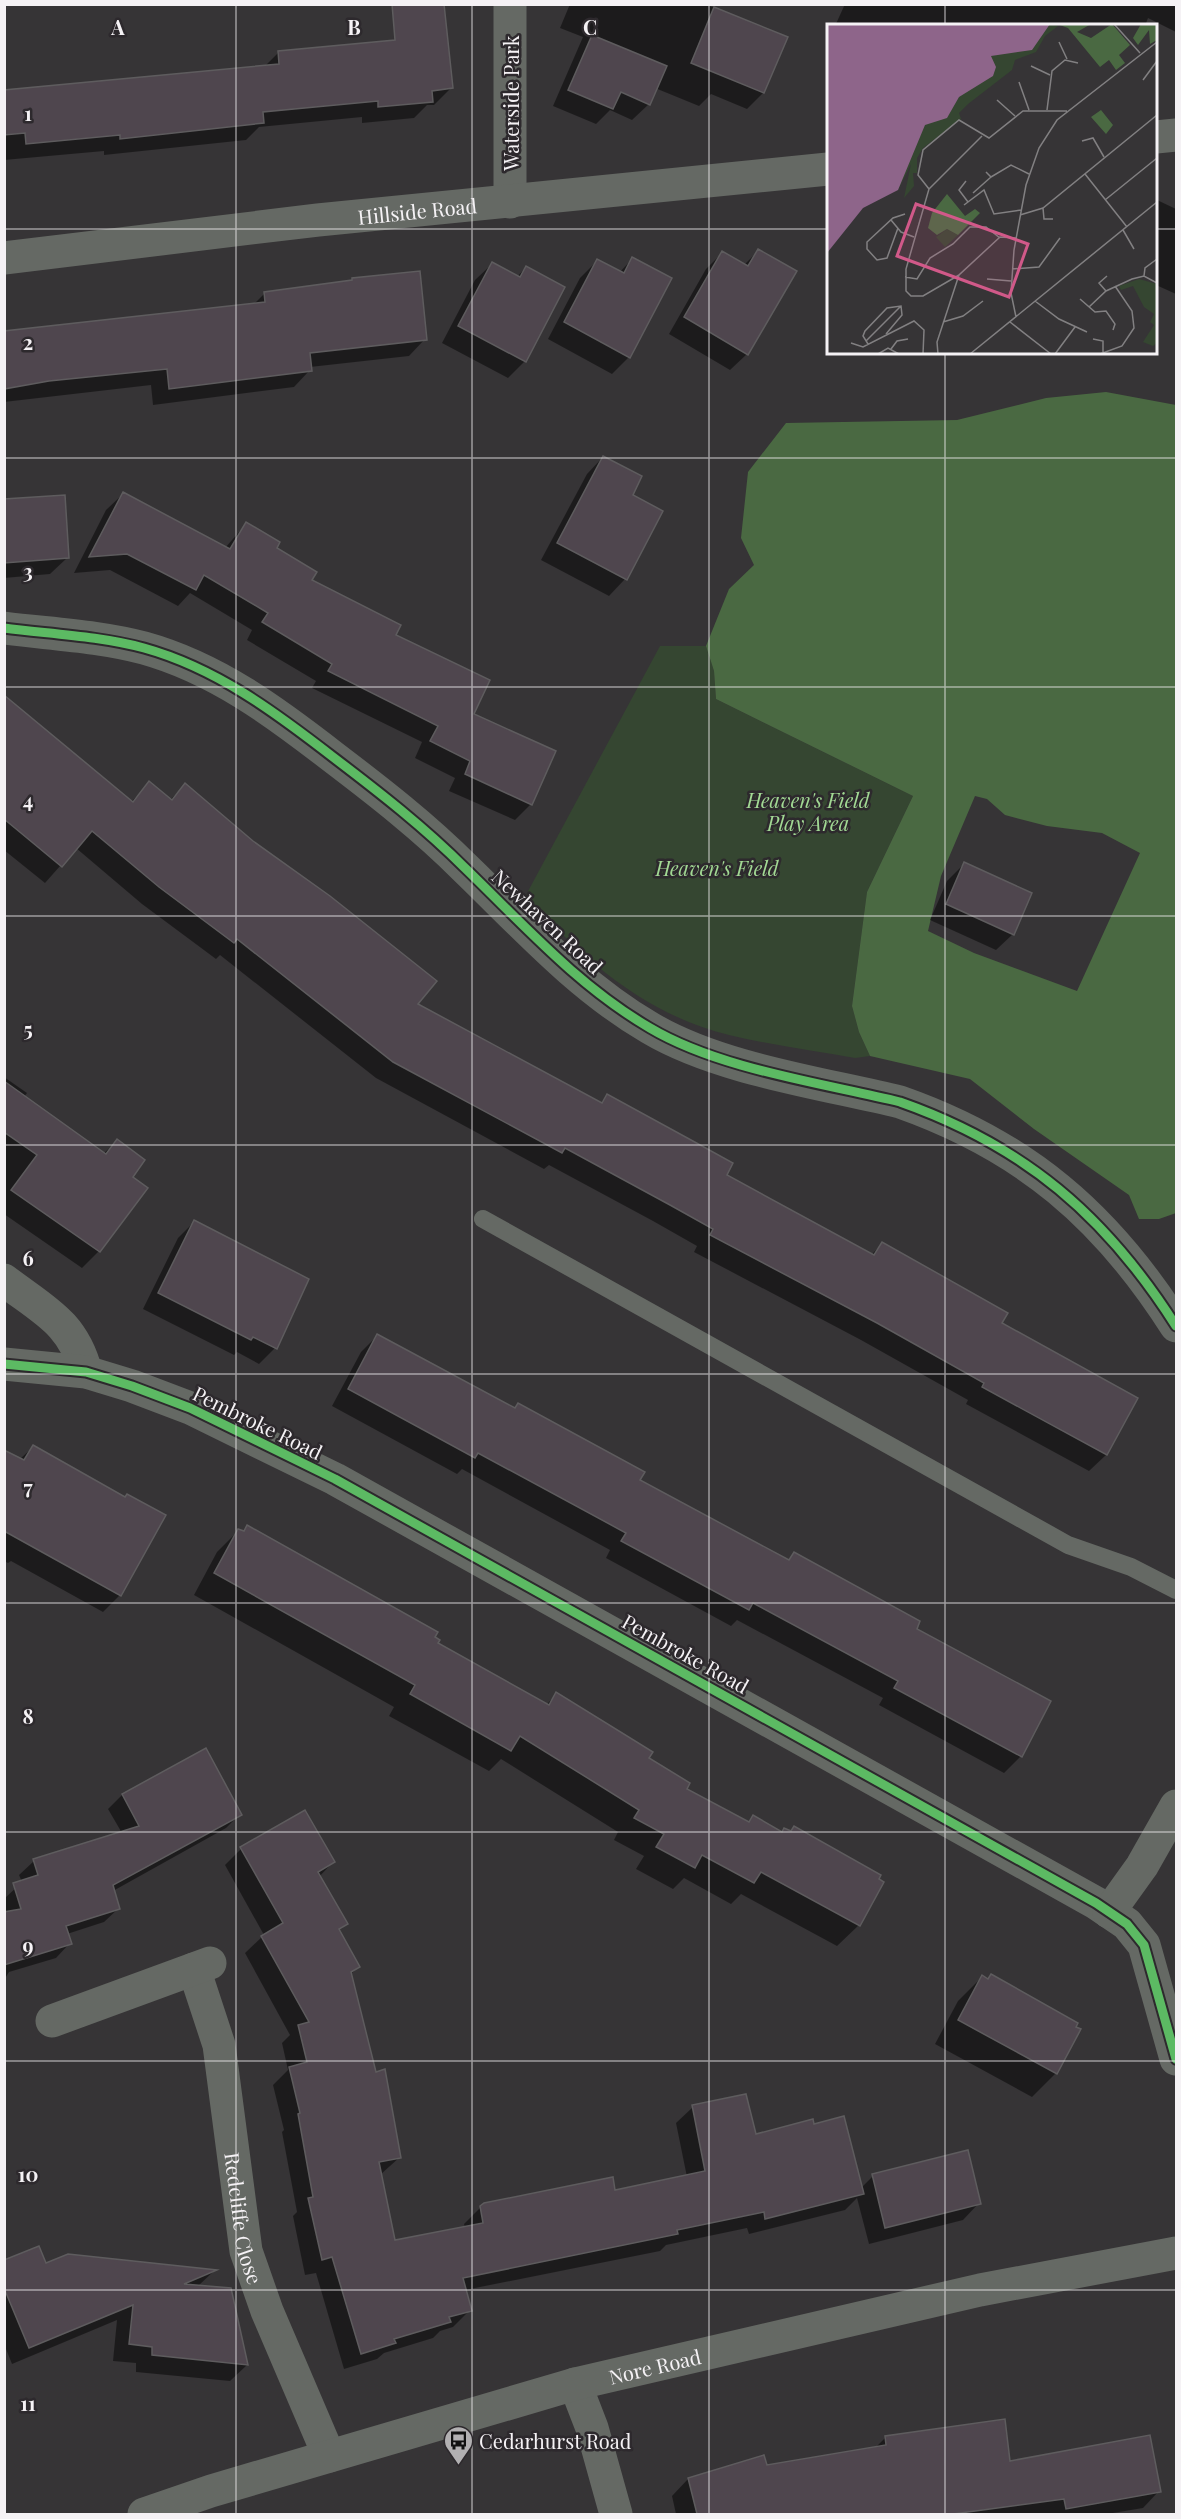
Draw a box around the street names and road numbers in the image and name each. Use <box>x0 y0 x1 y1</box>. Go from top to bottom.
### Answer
street label: Waterside Park <box>497 35 524 172</box>
street label: Hillside Road <box>356 191 478 229</box>
street label: Newhaven Road <box>487 863 610 980</box>
street label: Pembroke Road <box>189 1379 328 1465</box>
street label: Pembroke Road <box>618 1607 755 1699</box>
street label: Redcliffe Close <box>220 2151 270 2287</box>
street label: Nore Road <box>606 2342 704 2389</box>

